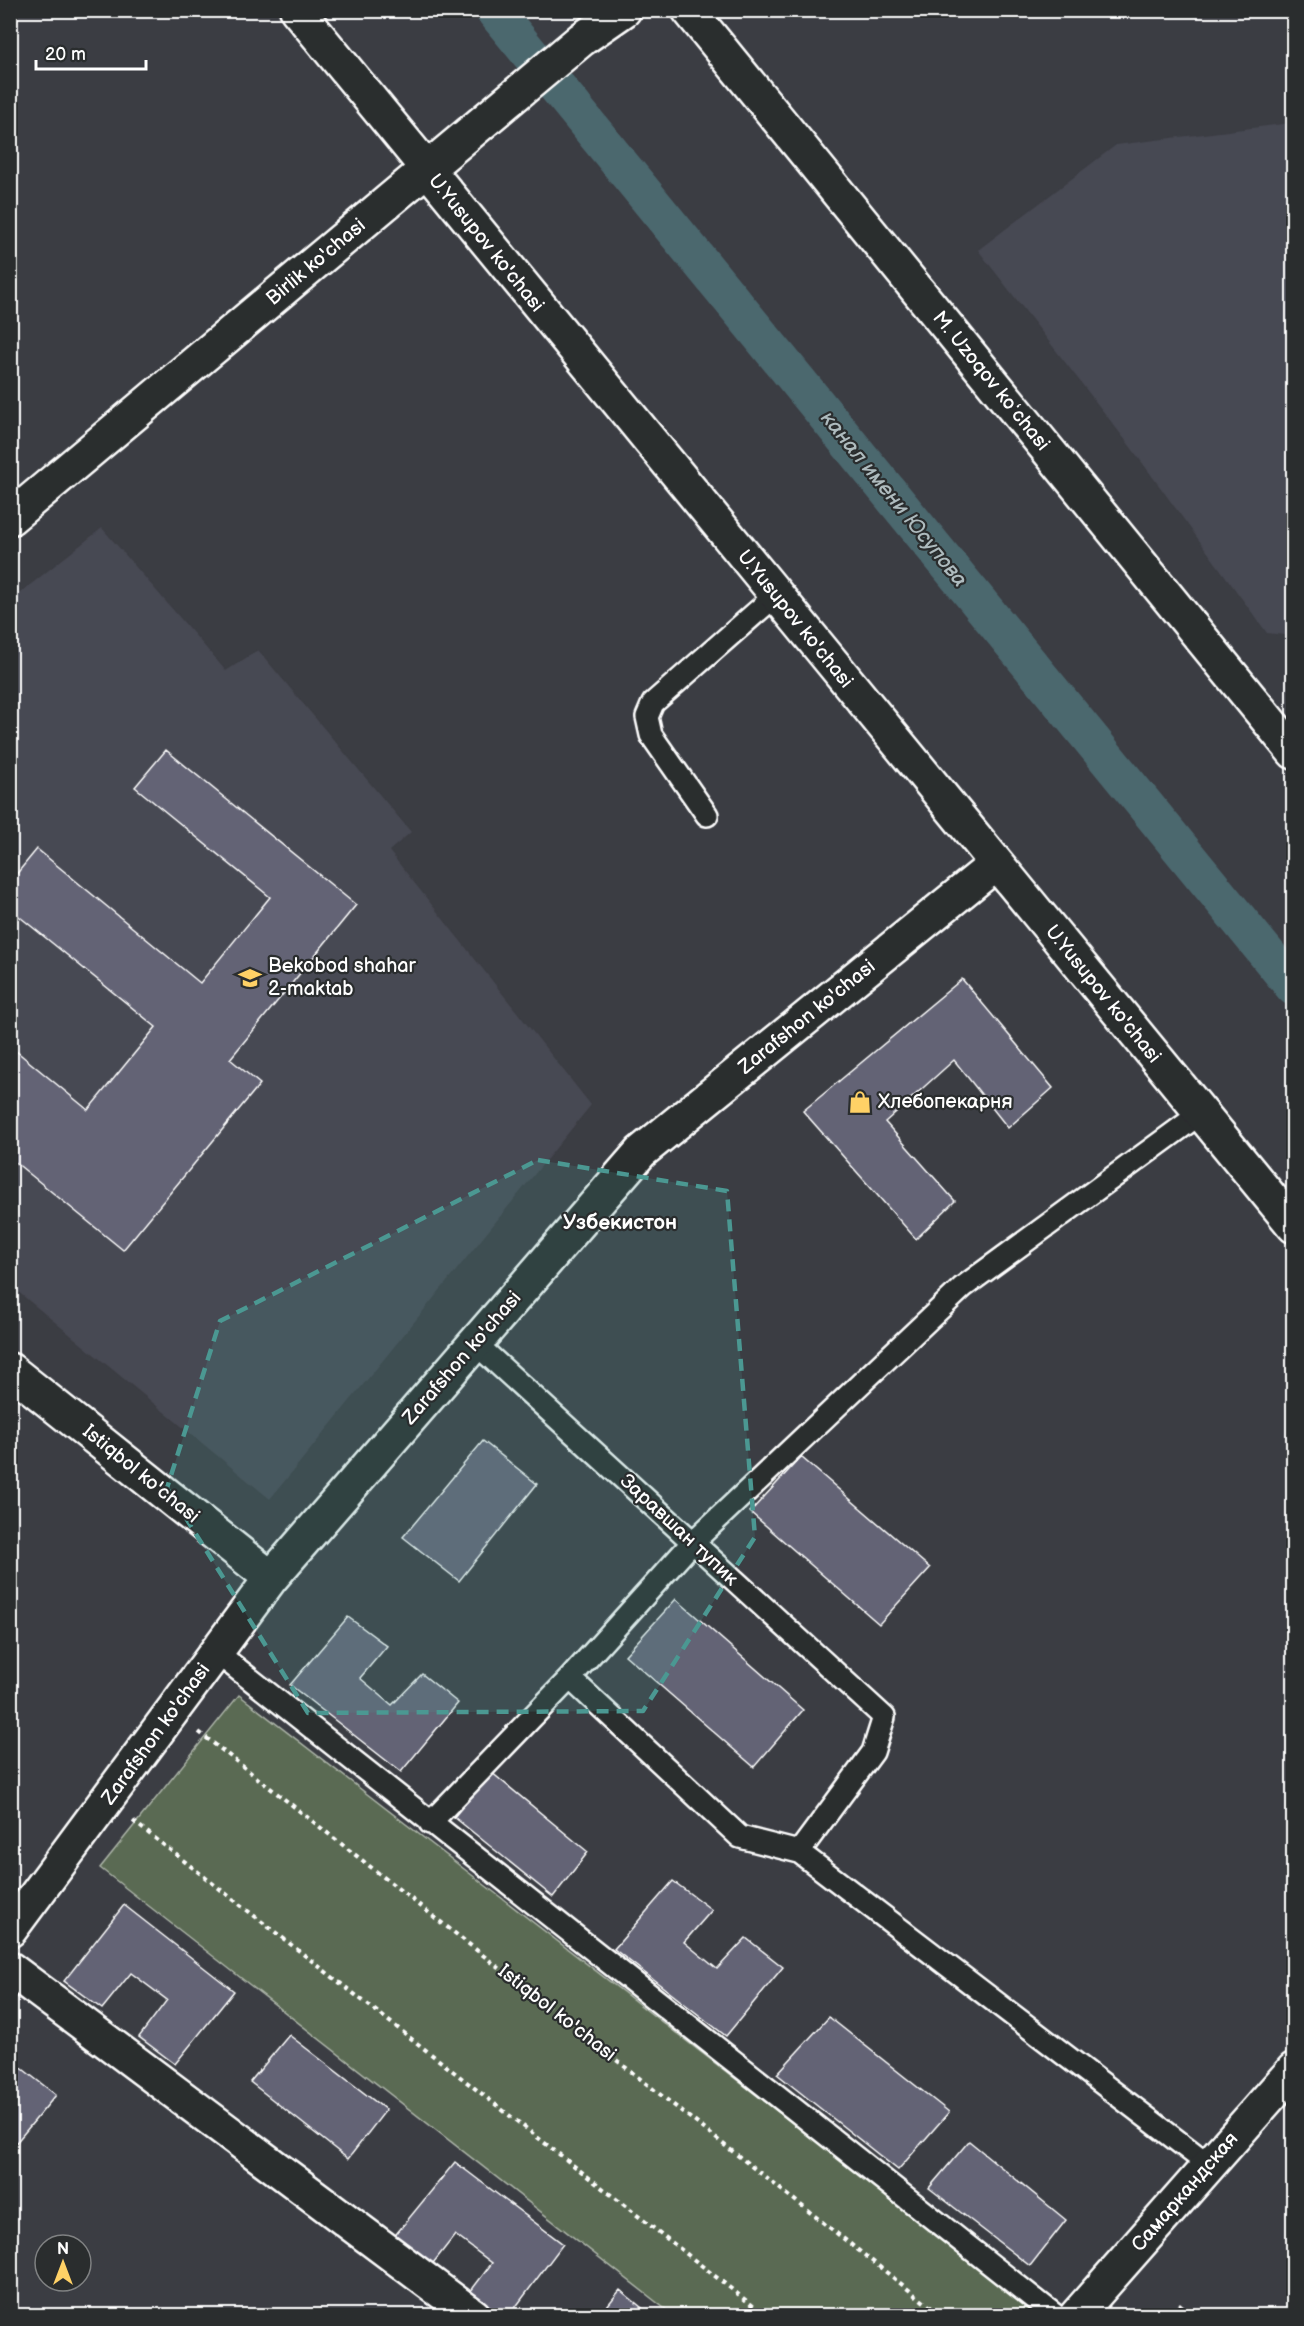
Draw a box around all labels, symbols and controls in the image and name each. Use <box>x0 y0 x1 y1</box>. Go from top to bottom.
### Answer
scale bar <box>36 33 146 71</box>
text: 20 m <box>45 44 86 65</box>
street label: U.Yusupov ko'chasi <box>423 169 549 317</box>
street label: Birlik ko'chasi <box>261 214 371 310</box>
street label: M. Uzoqov koʻchasi <box>927 306 1055 456</box>
water label: канал имени Юсупова <box>815 406 973 592</box>
street label: U.Yusupov ko'chasi <box>732 545 858 693</box>
street label: U.Yusupov ko'chasi <box>1040 920 1166 1068</box>
place label: Bekobod shahar 2-maktab <box>268 954 417 1001</box>
street label: Zarafshon ko'chasi <box>733 955 880 1080</box>
school or university icon: Bekobod shahar 2-maktab <box>237 965 263 991</box>
shop icon: Хлебопекарня <box>847 1089 873 1115</box>
place label: Хлебопекарня <box>878 1090 1013 1114</box>
district label: Узбекистон <box>563 1210 677 1235</box>
street label: Zarafshon ko'chasi <box>397 1286 526 1430</box>
street label: Istiqbol ko'chasi <box>78 1420 204 1528</box>
street label: Заравшан тупик <box>615 1469 743 1591</box>
street label: Zarafshon ko'chasi <box>96 1659 215 1810</box>
street label: Istiqbol ko'chasi <box>493 1959 621 2067</box>
street label: Самаркандская <box>1127 2127 1243 2257</box>
north arrow <box>33 2233 93 2293</box>
text: N <box>57 2240 69 2259</box>

